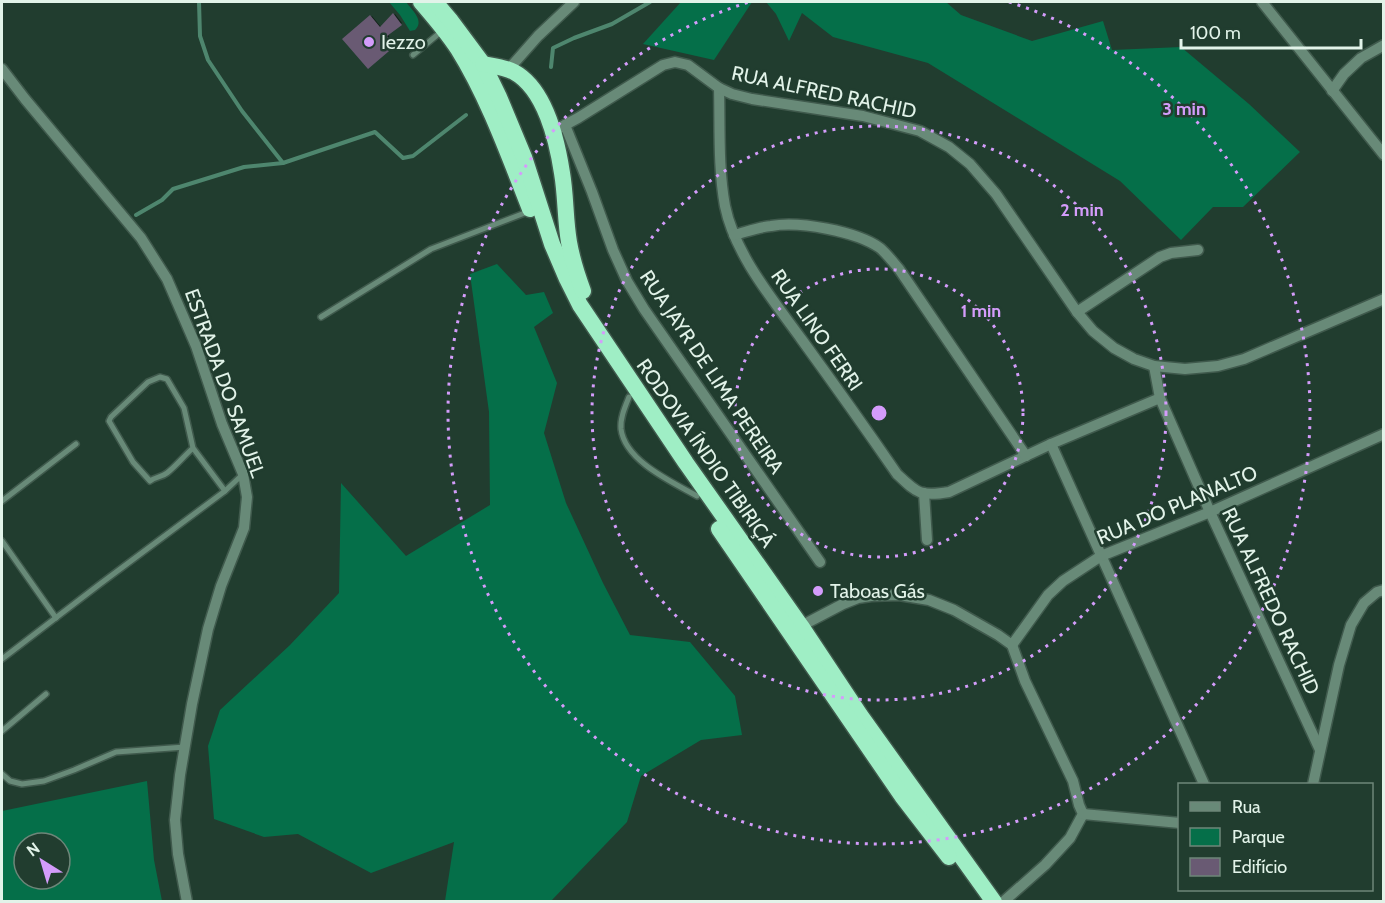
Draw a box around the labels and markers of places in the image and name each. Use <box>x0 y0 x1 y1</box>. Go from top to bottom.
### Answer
place label: Iezzo <box>381 30 426 54</box>
marker: Iezzo <box>362 35 376 49</box>
centre of rings <box>869 403 889 423</box>
place label: Taboas Gás <box>830 579 925 603</box>
marker: Taboas Gás <box>811 584 825 598</box>

